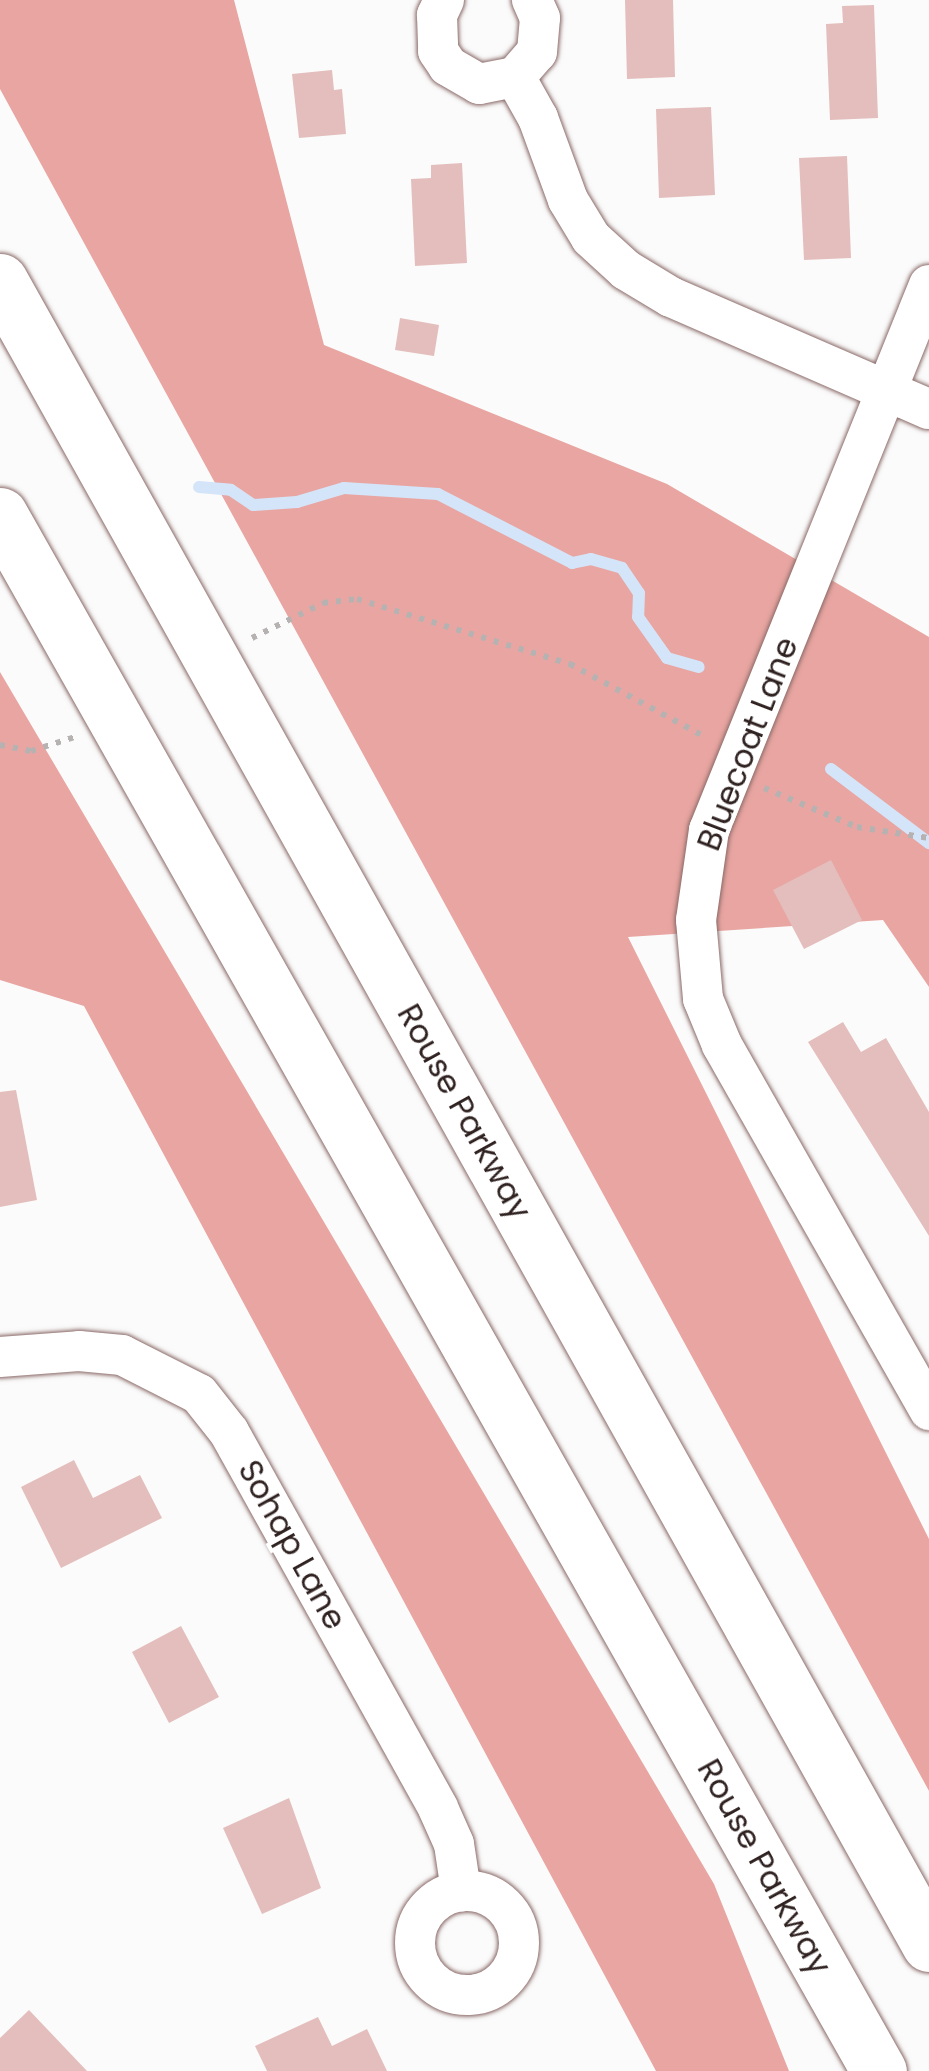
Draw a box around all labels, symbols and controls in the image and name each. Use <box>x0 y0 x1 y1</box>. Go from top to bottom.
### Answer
street label: Bluecoat Lane <box>690 632 806 856</box>
street label: Rouse Parkway <box>389 998 539 1226</box>
street label: Sohap Lane <box>230 1454 354 1636</box>
street label: Rouse Parkway <box>689 1753 839 1981</box>

